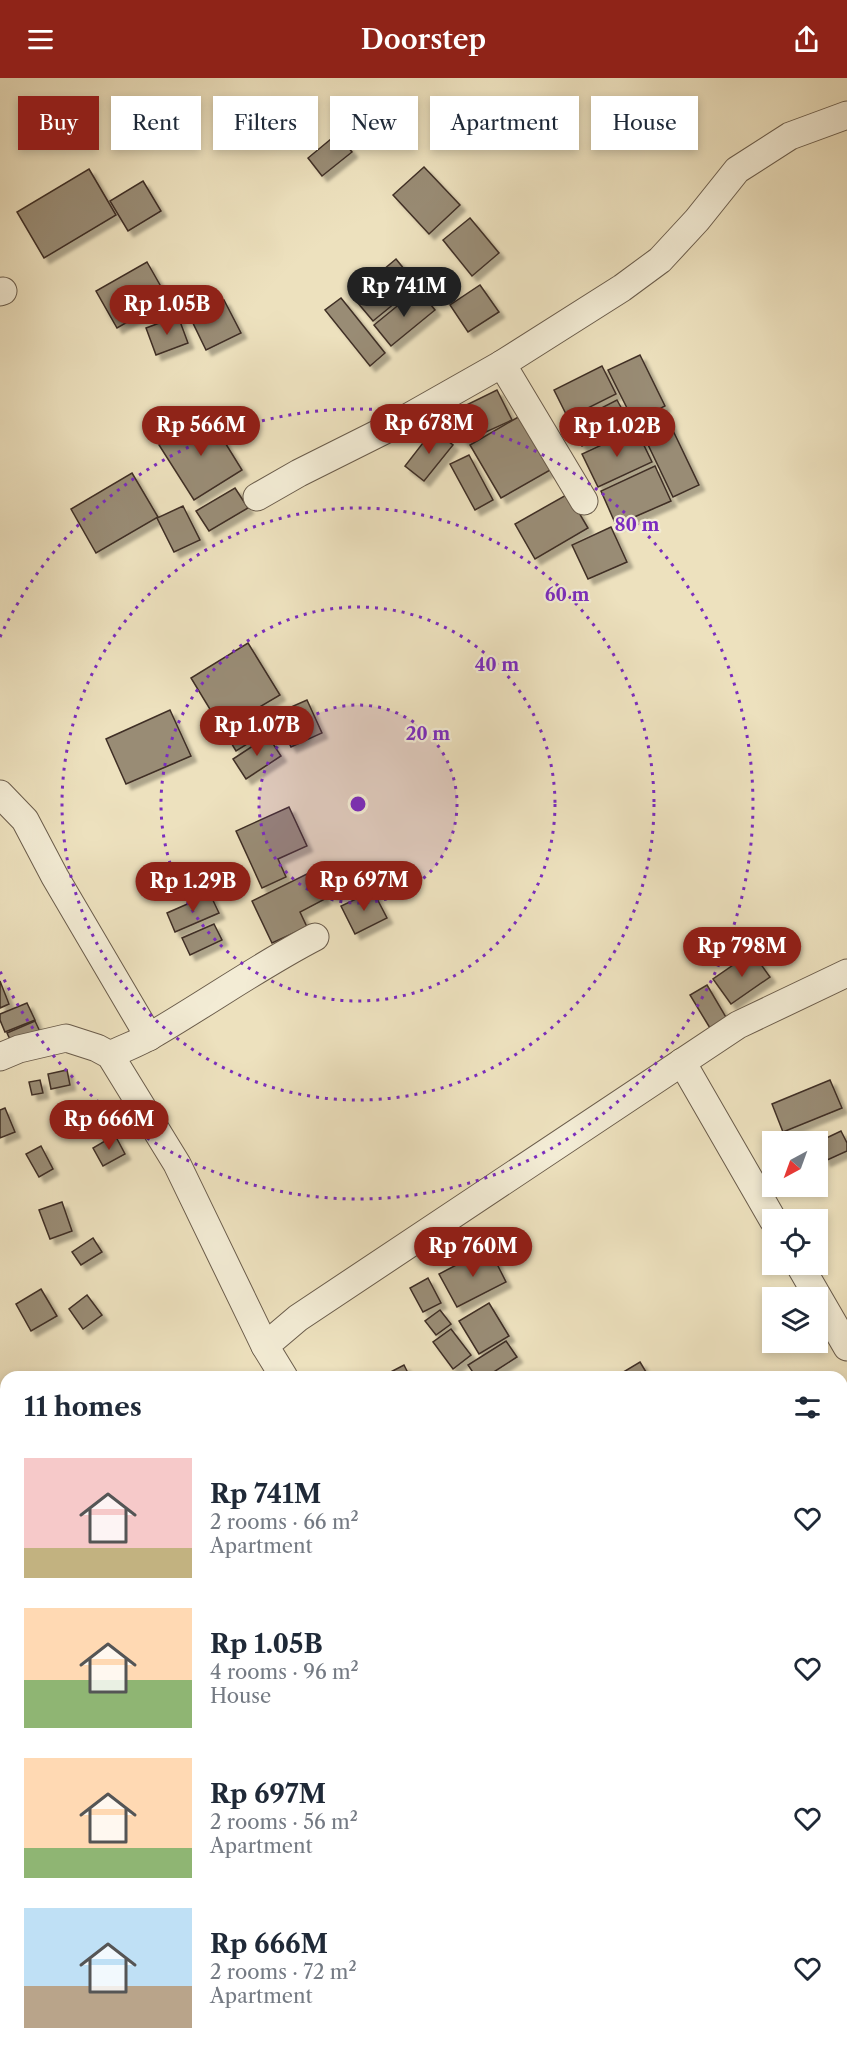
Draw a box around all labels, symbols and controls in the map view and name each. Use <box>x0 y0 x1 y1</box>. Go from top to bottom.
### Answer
icon: menu <box>24 23 57 56</box>
text: Doorstep <box>361 23 486 56</box>
icon: share <box>790 23 823 56</box>
chip: Buy <box>18 96 99 150</box>
chip: Rent <box>111 96 201 150</box>
chip: Filters <box>213 96 318 150</box>
chip: New <box>330 96 418 150</box>
chip: Apartment <box>430 96 579 150</box>
chip: House <box>591 96 698 150</box>
pin: Rp 741M <box>349 267 459 318</box>
text: Rp 741M <box>361 274 447 298</box>
pin: Rp 1.05B <box>105 285 229 336</box>
text: Rp 1.05B <box>124 292 210 316</box>
pin: Rp 678M <box>374 404 484 455</box>
pin: Rp 566M <box>146 406 256 457</box>
pin: Rp 1.02B <box>555 407 679 458</box>
text: Rp 678M <box>384 411 474 435</box>
text: Rp 566M <box>156 413 246 437</box>
text: Rp 1.02B <box>573 414 661 438</box>
text: 80 m <box>614 514 660 536</box>
text: 60 m <box>545 584 589 606</box>
text: 40 m <box>475 654 519 676</box>
pin: Rp 1.07B <box>195 706 319 757</box>
text: Rp 1.07B <box>214 713 300 737</box>
text: 20 m <box>406 723 450 745</box>
centre of rings <box>348 794 368 814</box>
pin: Rp 697M <box>309 861 419 912</box>
pin: Rp 1.29B <box>131 862 255 913</box>
text: Rp 697M <box>319 868 409 892</box>
text: Rp 1.29B <box>150 869 236 893</box>
pin: Rp 798M <box>687 927 797 978</box>
text: Rp 798M <box>697 934 787 958</box>
pin: Rp 666M <box>54 1100 164 1151</box>
text: Rp 666M <box>64 1107 154 1131</box>
north arrow <box>762 1131 828 1197</box>
map controls <box>762 1131 828 1353</box>
button: locate <box>762 1209 828 1275</box>
pin: Rp 760M <box>418 1227 528 1278</box>
text: Rp 760M <box>428 1234 518 1258</box>
button: layers <box>762 1287 828 1353</box>
text: 11 homes <box>24 1391 142 1423</box>
icon: filters <box>791 1391 824 1424</box>
text: Rp 741M <box>210 1478 321 1510</box>
icon: home <box>72 1482 144 1554</box>
icon: heart <box>791 1502 824 1535</box>
text: 2 rooms · 66 m² <box>210 1510 359 1534</box>
text: Apartment <box>210 1534 313 1558</box>
text: Rp 1.05B <box>210 1628 323 1660</box>
icon: home <box>72 1632 144 1704</box>
icon: heart <box>791 1652 824 1685</box>
text: 4 rooms · 96 m² <box>210 1660 359 1684</box>
text: House <box>210 1684 271 1708</box>
text: Rp 697M <box>210 1778 326 1810</box>
icon: home <box>72 1782 144 1854</box>
icon: heart <box>791 1802 824 1835</box>
text: 2 rooms · 56 m² <box>210 1810 358 1834</box>
text: Apartment <box>210 1834 313 1858</box>
text: Rp 666M <box>210 1928 328 1960</box>
icon: home <box>72 1932 144 2004</box>
icon: heart <box>791 1952 824 1985</box>
text: 2 rooms · 72 m² <box>210 1960 357 1984</box>
text: Apartment <box>210 1984 313 2008</box>

